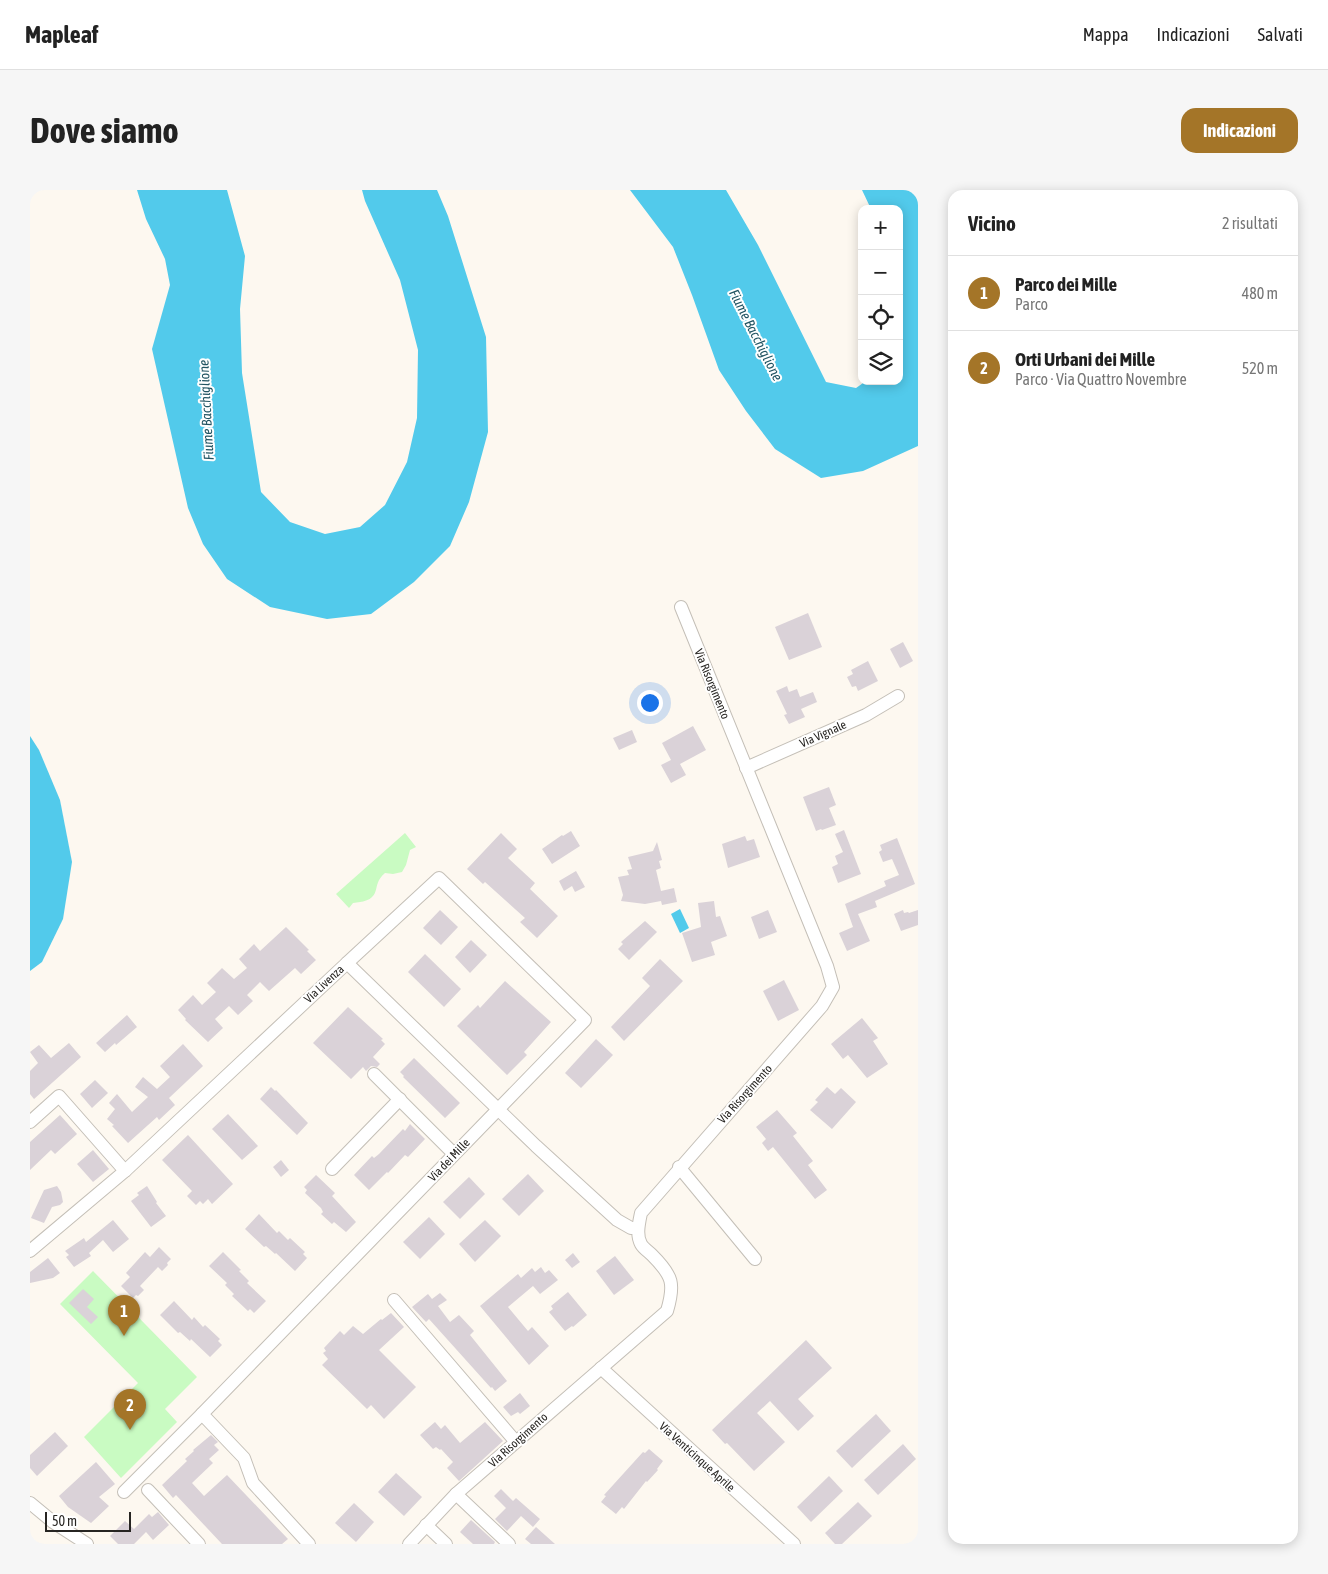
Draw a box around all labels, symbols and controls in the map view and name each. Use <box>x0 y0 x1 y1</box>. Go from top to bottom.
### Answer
text: Mapleaf <box>25 21 98 48</box>
text: Mappa <box>1083 24 1129 45</box>
text: Indicazioni <box>1157 24 1230 45</box>
text: Salvati <box>1258 24 1303 45</box>
button: Indicazioni <box>1181 108 1298 153</box>
text: Dove siamo <box>30 110 179 150</box>
map controls <box>858 205 903 385</box>
button: + <box>858 205 903 250</box>
text: Vicino <box>968 211 1016 235</box>
text: 2 risultati <box>1222 214 1278 232</box>
button: − <box>858 250 903 295</box>
text: Parco dei Mille <box>1015 273 1117 295</box>
text: 1 <box>980 284 988 302</box>
text: 480 m <box>1242 284 1278 302</box>
water label: Fiume Bacchiglione <box>726 286 786 384</box>
button: locate <box>858 295 903 340</box>
text: Parco <box>1015 295 1048 313</box>
button: layers <box>858 340 903 385</box>
text: Orti Urbani dei Mille <box>1015 348 1155 370</box>
water label: Fiume Bacchiglione <box>195 359 217 461</box>
text: 2 <box>980 359 988 377</box>
text: 520 m <box>1242 359 1278 377</box>
text: Parco · Via Quattro Novembre <box>1015 370 1187 388</box>
street label: Via Risorgimento <box>692 647 733 721</box>
your location <box>637 690 663 716</box>
street label: Via Vignale <box>798 718 848 750</box>
street label: Via Livenza <box>301 962 347 1006</box>
street label: Via Risorgimento <box>715 1061 775 1126</box>
street label: Via dei Mille <box>425 1136 473 1184</box>
pin: 1 <box>108 1295 140 1336</box>
pin: 2 <box>114 1389 146 1430</box>
street label: Via Risorgimento <box>486 1410 551 1470</box>
street label: Via Venticinque Aprile <box>656 1419 738 1495</box>
scale bar <box>45 1509 131 1532</box>
text: 50 m <box>52 1513 77 1529</box>

